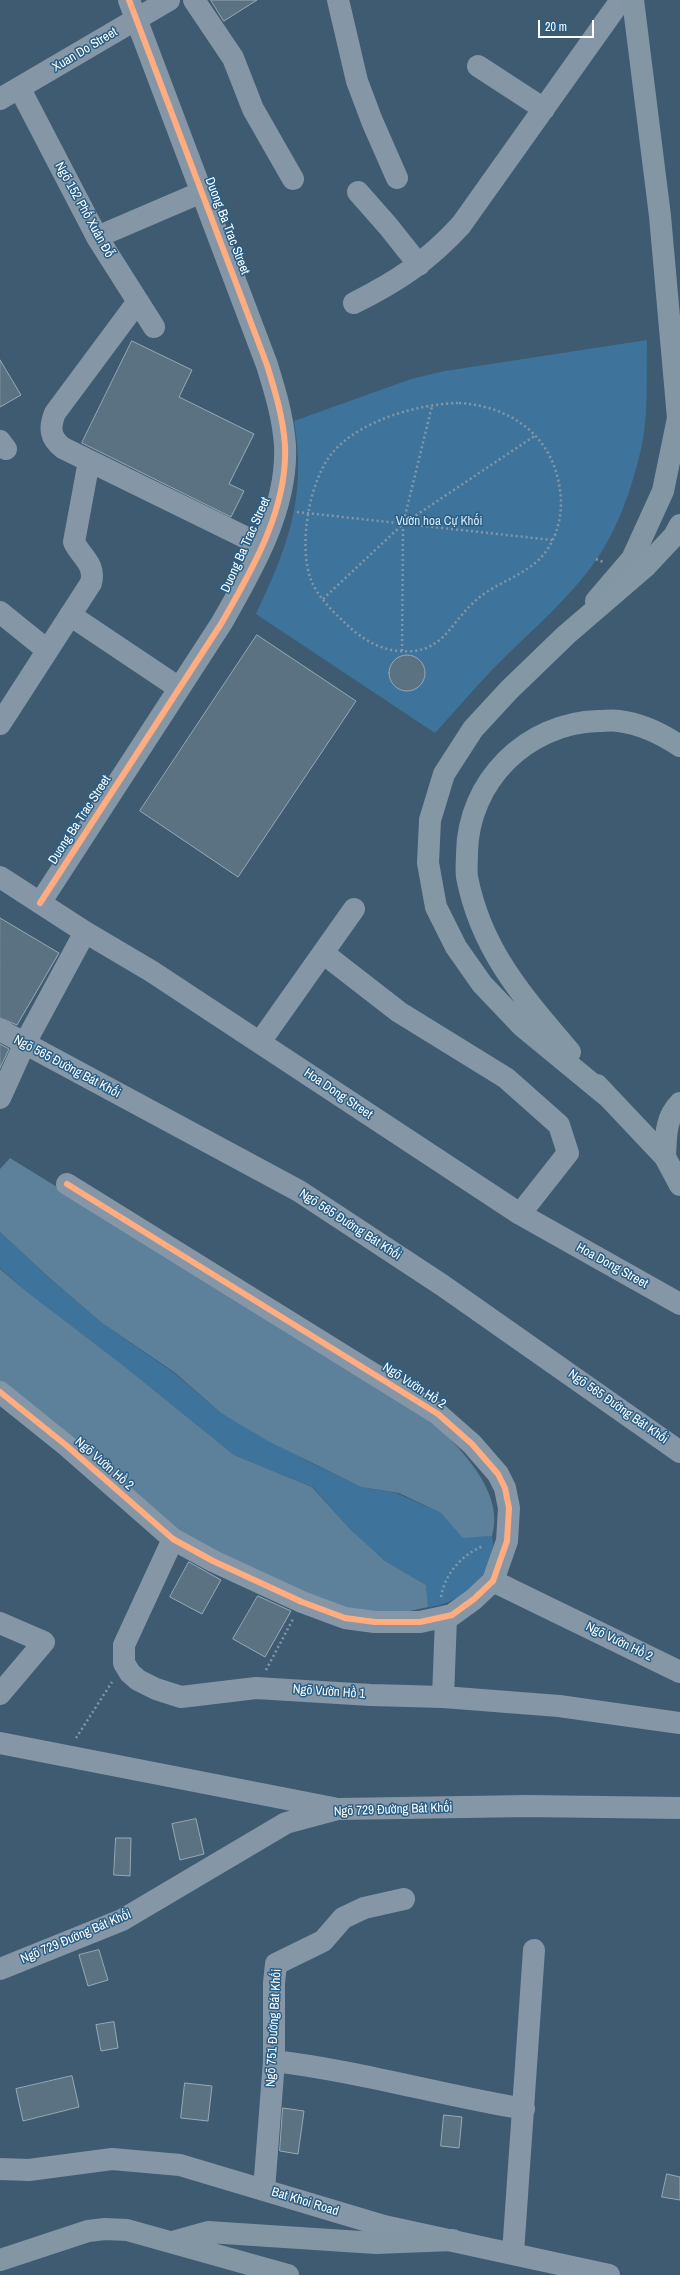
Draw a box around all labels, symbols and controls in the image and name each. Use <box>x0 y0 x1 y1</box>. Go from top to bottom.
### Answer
scale bar <box>540 12 596 38</box>
text: 20 m <box>545 19 567 35</box>
street label: Xuan Do Street <box>50 25 120 75</box>
street label: Ngõ 152 Phố Xuân Đỗ <box>51 160 117 260</box>
street label: Duong Ba Trac Street <box>201 175 253 277</box>
street label: Duong Ba Trac Street <box>218 495 274 595</box>
park label: Vườn hoa Cự Khối <box>396 514 482 530</box>
street label: Duong Ba Trac Street <box>45 773 115 867</box>
street label: Ngõ 565 Đường Bát Khối <box>11 1032 123 1102</box>
street label: Hoa Dong Street <box>301 1065 375 1123</box>
street label: Ngõ 565 Đường Bát Khối <box>296 1186 404 1264</box>
street label: Hoa Dong Street <box>573 1240 651 1292</box>
street label: Ngõ Vườn Hồ 2 <box>379 1360 449 1412</box>
street label: Ngõ 565 Đường Bát Khối <box>565 1367 671 1447</box>
street label: Ngõ Vườn Hồ 2 <box>72 1434 136 1494</box>
street label: Ngõ Vườn Hồ 2 <box>583 1619 655 1665</box>
street label: Ngõ Vườn Hồ 1 <box>292 1682 366 1702</box>
street label: Ngõ 729 Đường Bát Khối <box>333 1800 453 1820</box>
street label: Ngõ 729 Đường Bát Khối <box>18 1907 134 1967</box>
street label: Ngõ 751 Đường Bát Khối <box>263 1968 285 2088</box>
street label: Bat Khoi Road <box>270 2184 340 2220</box>

